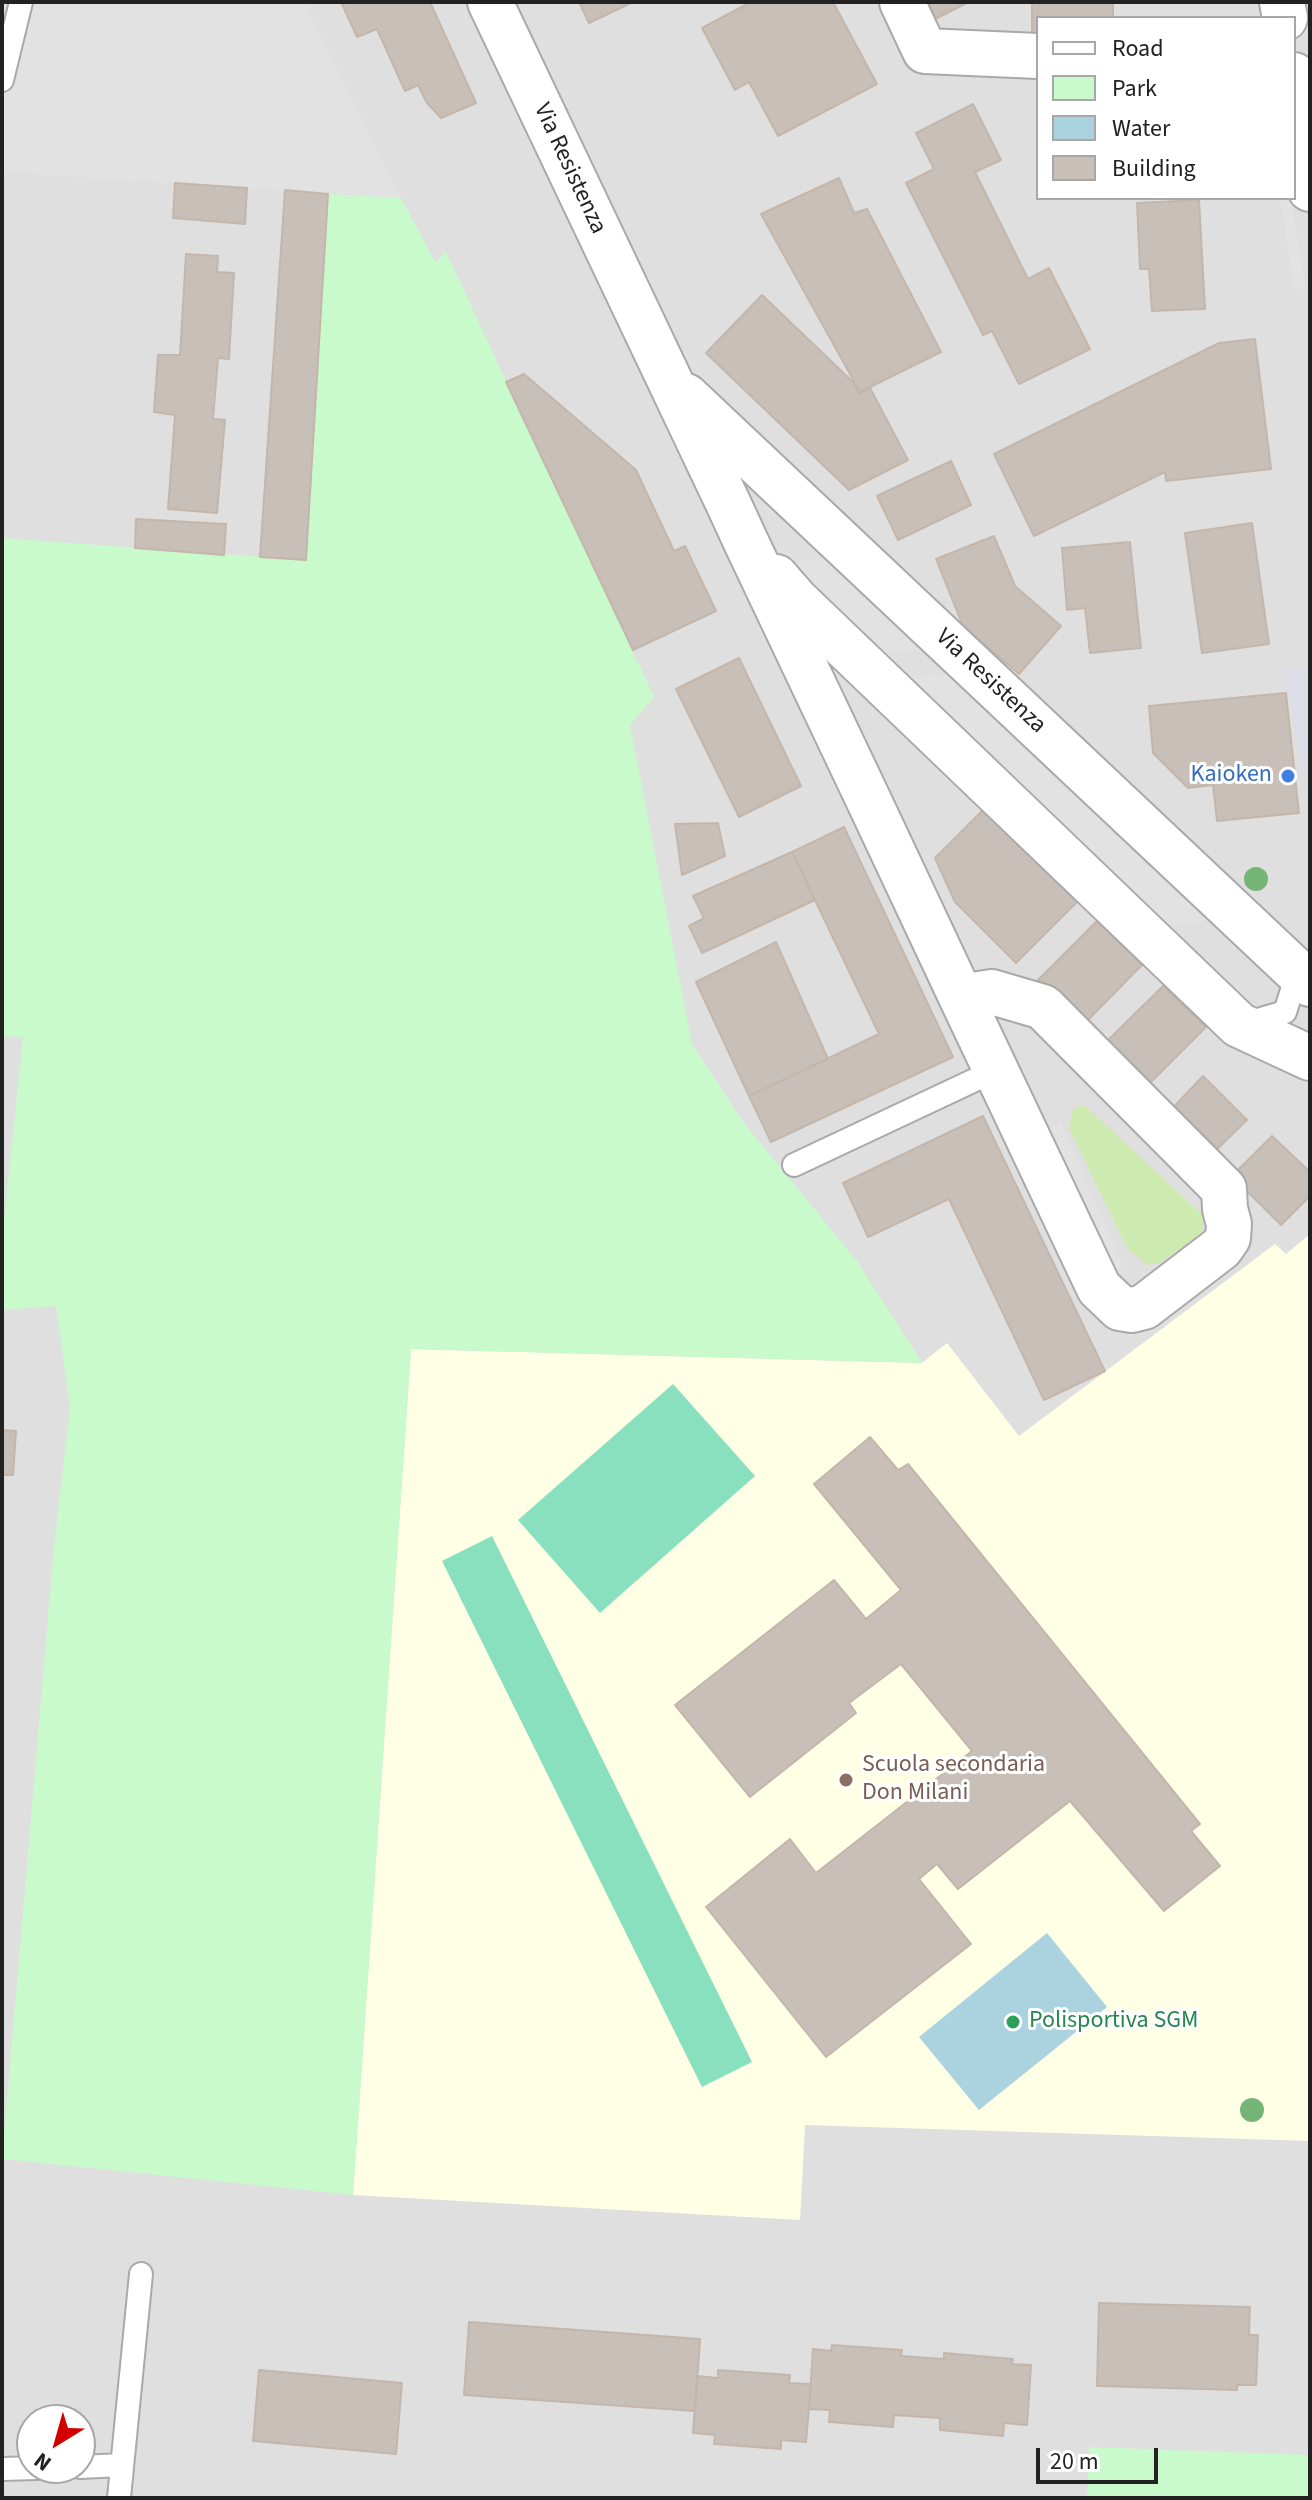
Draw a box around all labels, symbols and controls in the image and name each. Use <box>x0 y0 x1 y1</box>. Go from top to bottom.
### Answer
legend <box>1036 16 1296 200</box>
text: Road <box>1112 31 1164 66</box>
text: Park <box>1112 71 1157 106</box>
street label: Via Resistenza <box>526 99 612 239</box>
text: Water <box>1112 111 1170 146</box>
text: Building <box>1112 151 1196 186</box>
street label: Via Resistenza <box>929 624 1051 740</box>
place label: Kaioken <box>1191 762 1272 790</box>
marker: Kaioken <box>1279 767 1297 785</box>
place label: Scuola secondaria Don Milani <box>862 1752 1045 1808</box>
marker: Scuola secondaria Don Milani <box>837 1771 855 1789</box>
place label: Polisportiva SGM <box>1029 2008 1198 2036</box>
marker: Polisportiva SGM <box>1004 2013 1022 2031</box>
north arrow <box>16 2404 96 2484</box>
scale bar <box>1040 2432 1162 2482</box>
text: N <box>27 2444 58 2479</box>
text: 20 m <box>1050 2444 1099 2479</box>

